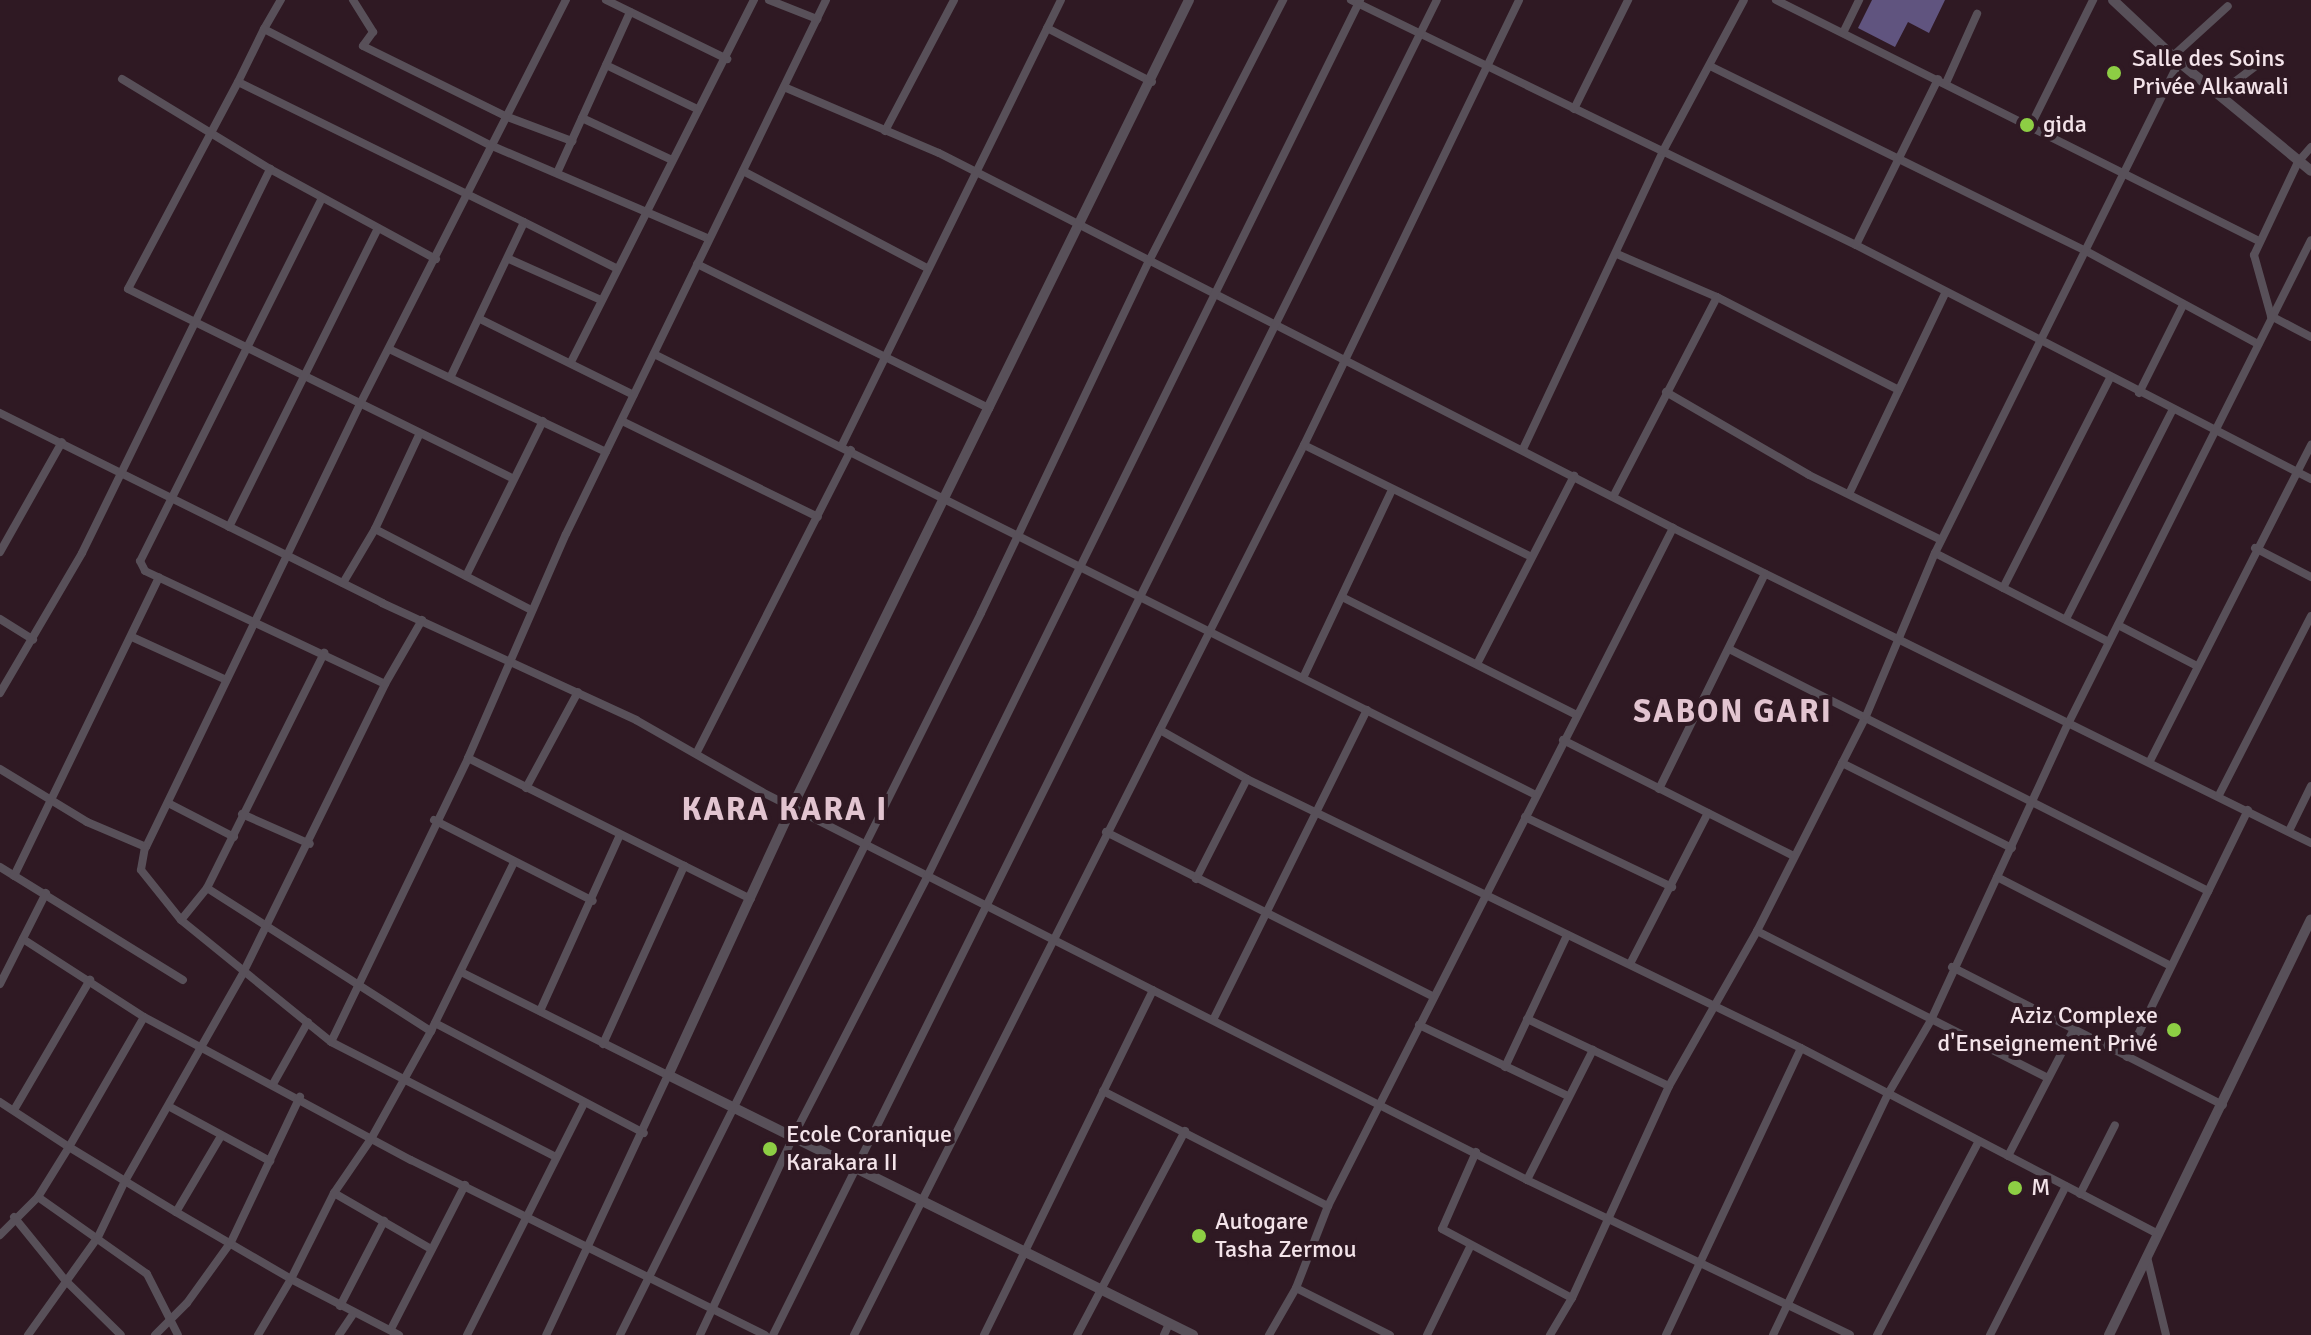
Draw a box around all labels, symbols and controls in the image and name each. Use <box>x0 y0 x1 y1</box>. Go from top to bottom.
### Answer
place label: Salle des Soins Privée Alkawali <box>2132 45 2289 101</box>
marker: Salle des Soins Privée Alkawali <box>2103 62 2125 84</box>
place label: gida <box>2043 111 2087 139</box>
marker: gida <box>2018 116 2036 134</box>
district label: SABON GARI <box>1633 693 1833 731</box>
district label: KARA KARA I <box>682 791 888 829</box>
place label: Aziz Complexe d'Enseignement Privé <box>1938 1002 2158 1058</box>
marker: Aziz Complexe d'Enseignement Privé <box>2165 1021 2183 1039</box>
place label: Ecole Coranique Karakara II <box>786 1121 952 1177</box>
marker: Ecole Coranique Karakara II <box>761 1140 779 1158</box>
place label: M <box>2031 1174 2050 1202</box>
marker: M <box>2006 1179 2024 1197</box>
place label: Autogare Tasha Zermou <box>1215 1208 1357 1264</box>
marker: Autogare Tasha Zermou <box>1190 1227 1208 1245</box>

